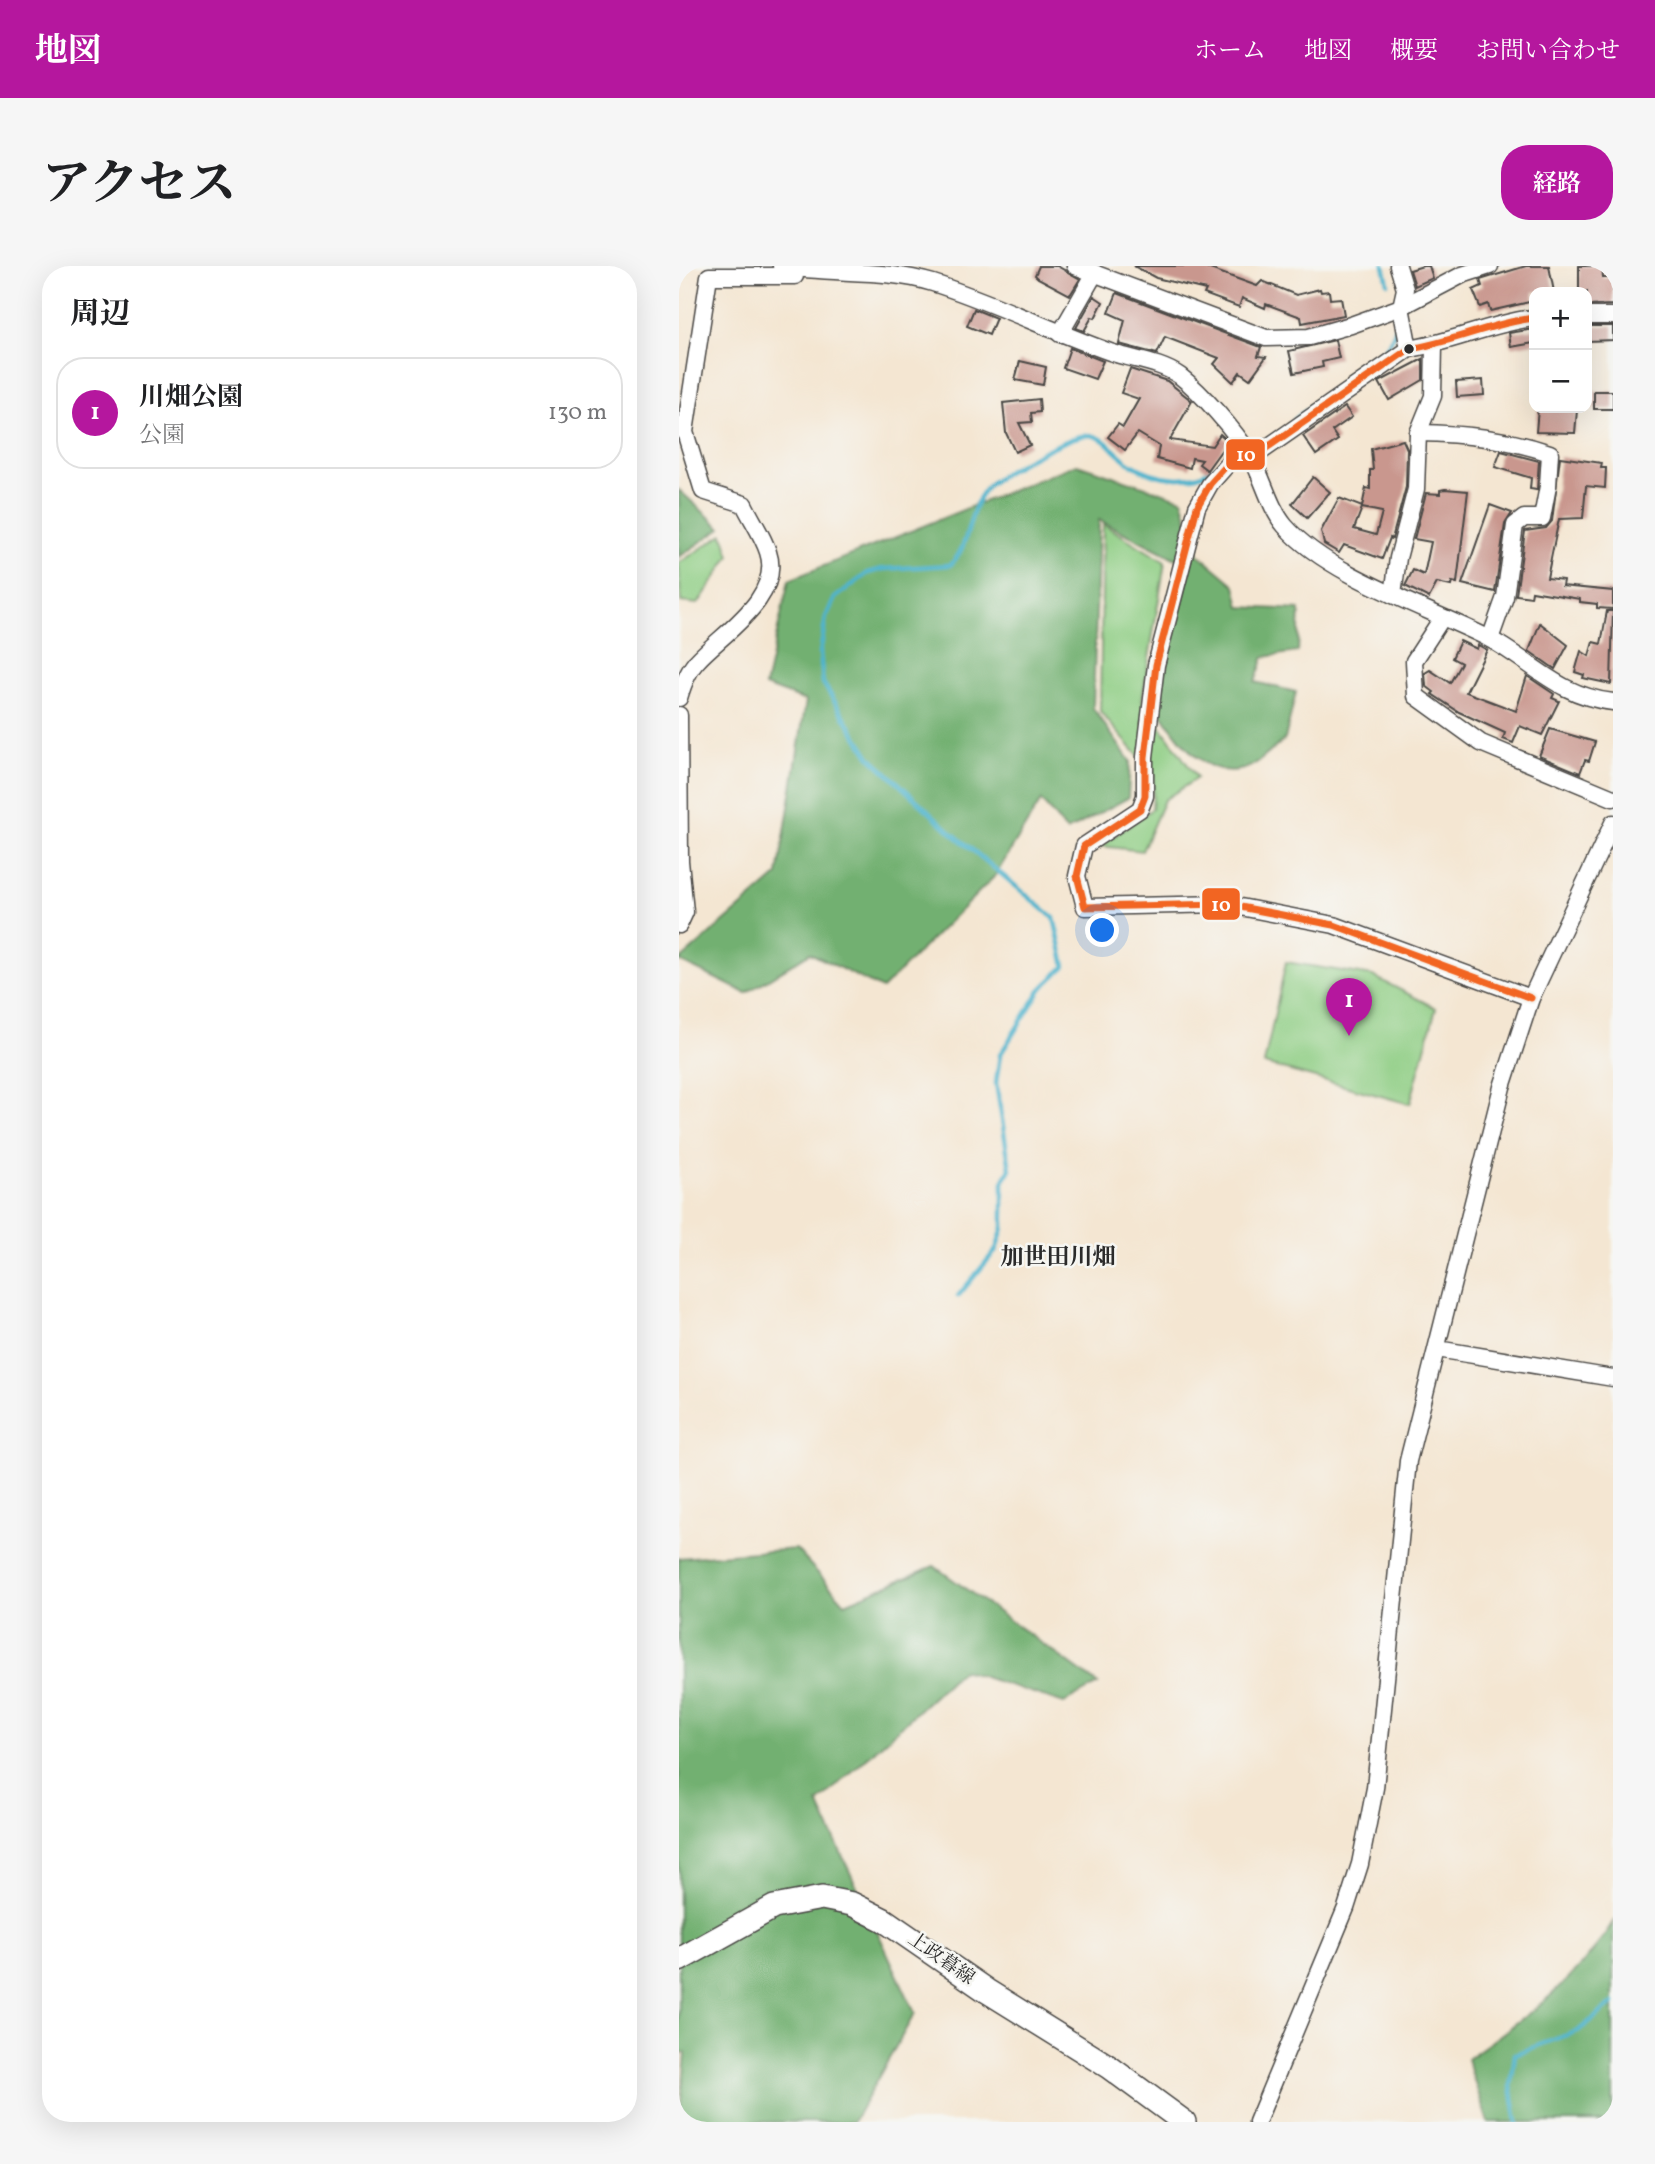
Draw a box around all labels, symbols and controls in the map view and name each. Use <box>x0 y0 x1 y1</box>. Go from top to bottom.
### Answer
text: 地図 <box>35 30 101 76</box>
text: ホーム <box>1194 35 1266 69</box>
text: 地図 <box>1304 35 1352 69</box>
text: 概要 <box>1390 35 1438 69</box>
text: お問い合わせ <box>1476 35 1620 69</box>
button: 経路 <box>1501 145 1613 220</box>
text: アクセス <box>42 152 237 221</box>
map controls <box>1529 287 1592 413</box>
button: + <box>1529 287 1592 350</box>
text: 周辺 <box>70 294 130 336</box>
unlabelled marker <box>1402 342 1416 356</box>
button: − <box>1529 350 1592 413</box>
text: 川畑公園 <box>139 380 243 416</box>
text: 1 <box>90 397 100 429</box>
text: 130 m <box>548 397 607 429</box>
text: 公園 <box>139 420 185 452</box>
line badge: 10 <box>1225 438 1266 471</box>
text: 10 <box>1236 443 1256 469</box>
line badge: 10 <box>1201 887 1241 921</box>
text: 10 <box>1211 893 1231 919</box>
your location <box>1085 913 1119 947</box>
pin: 1 <box>1326 978 1372 1036</box>
district label: 加世田川畑 <box>1001 1242 1116 1274</box>
street label: 上政暮線 <box>902 1927 980 1991</box>

